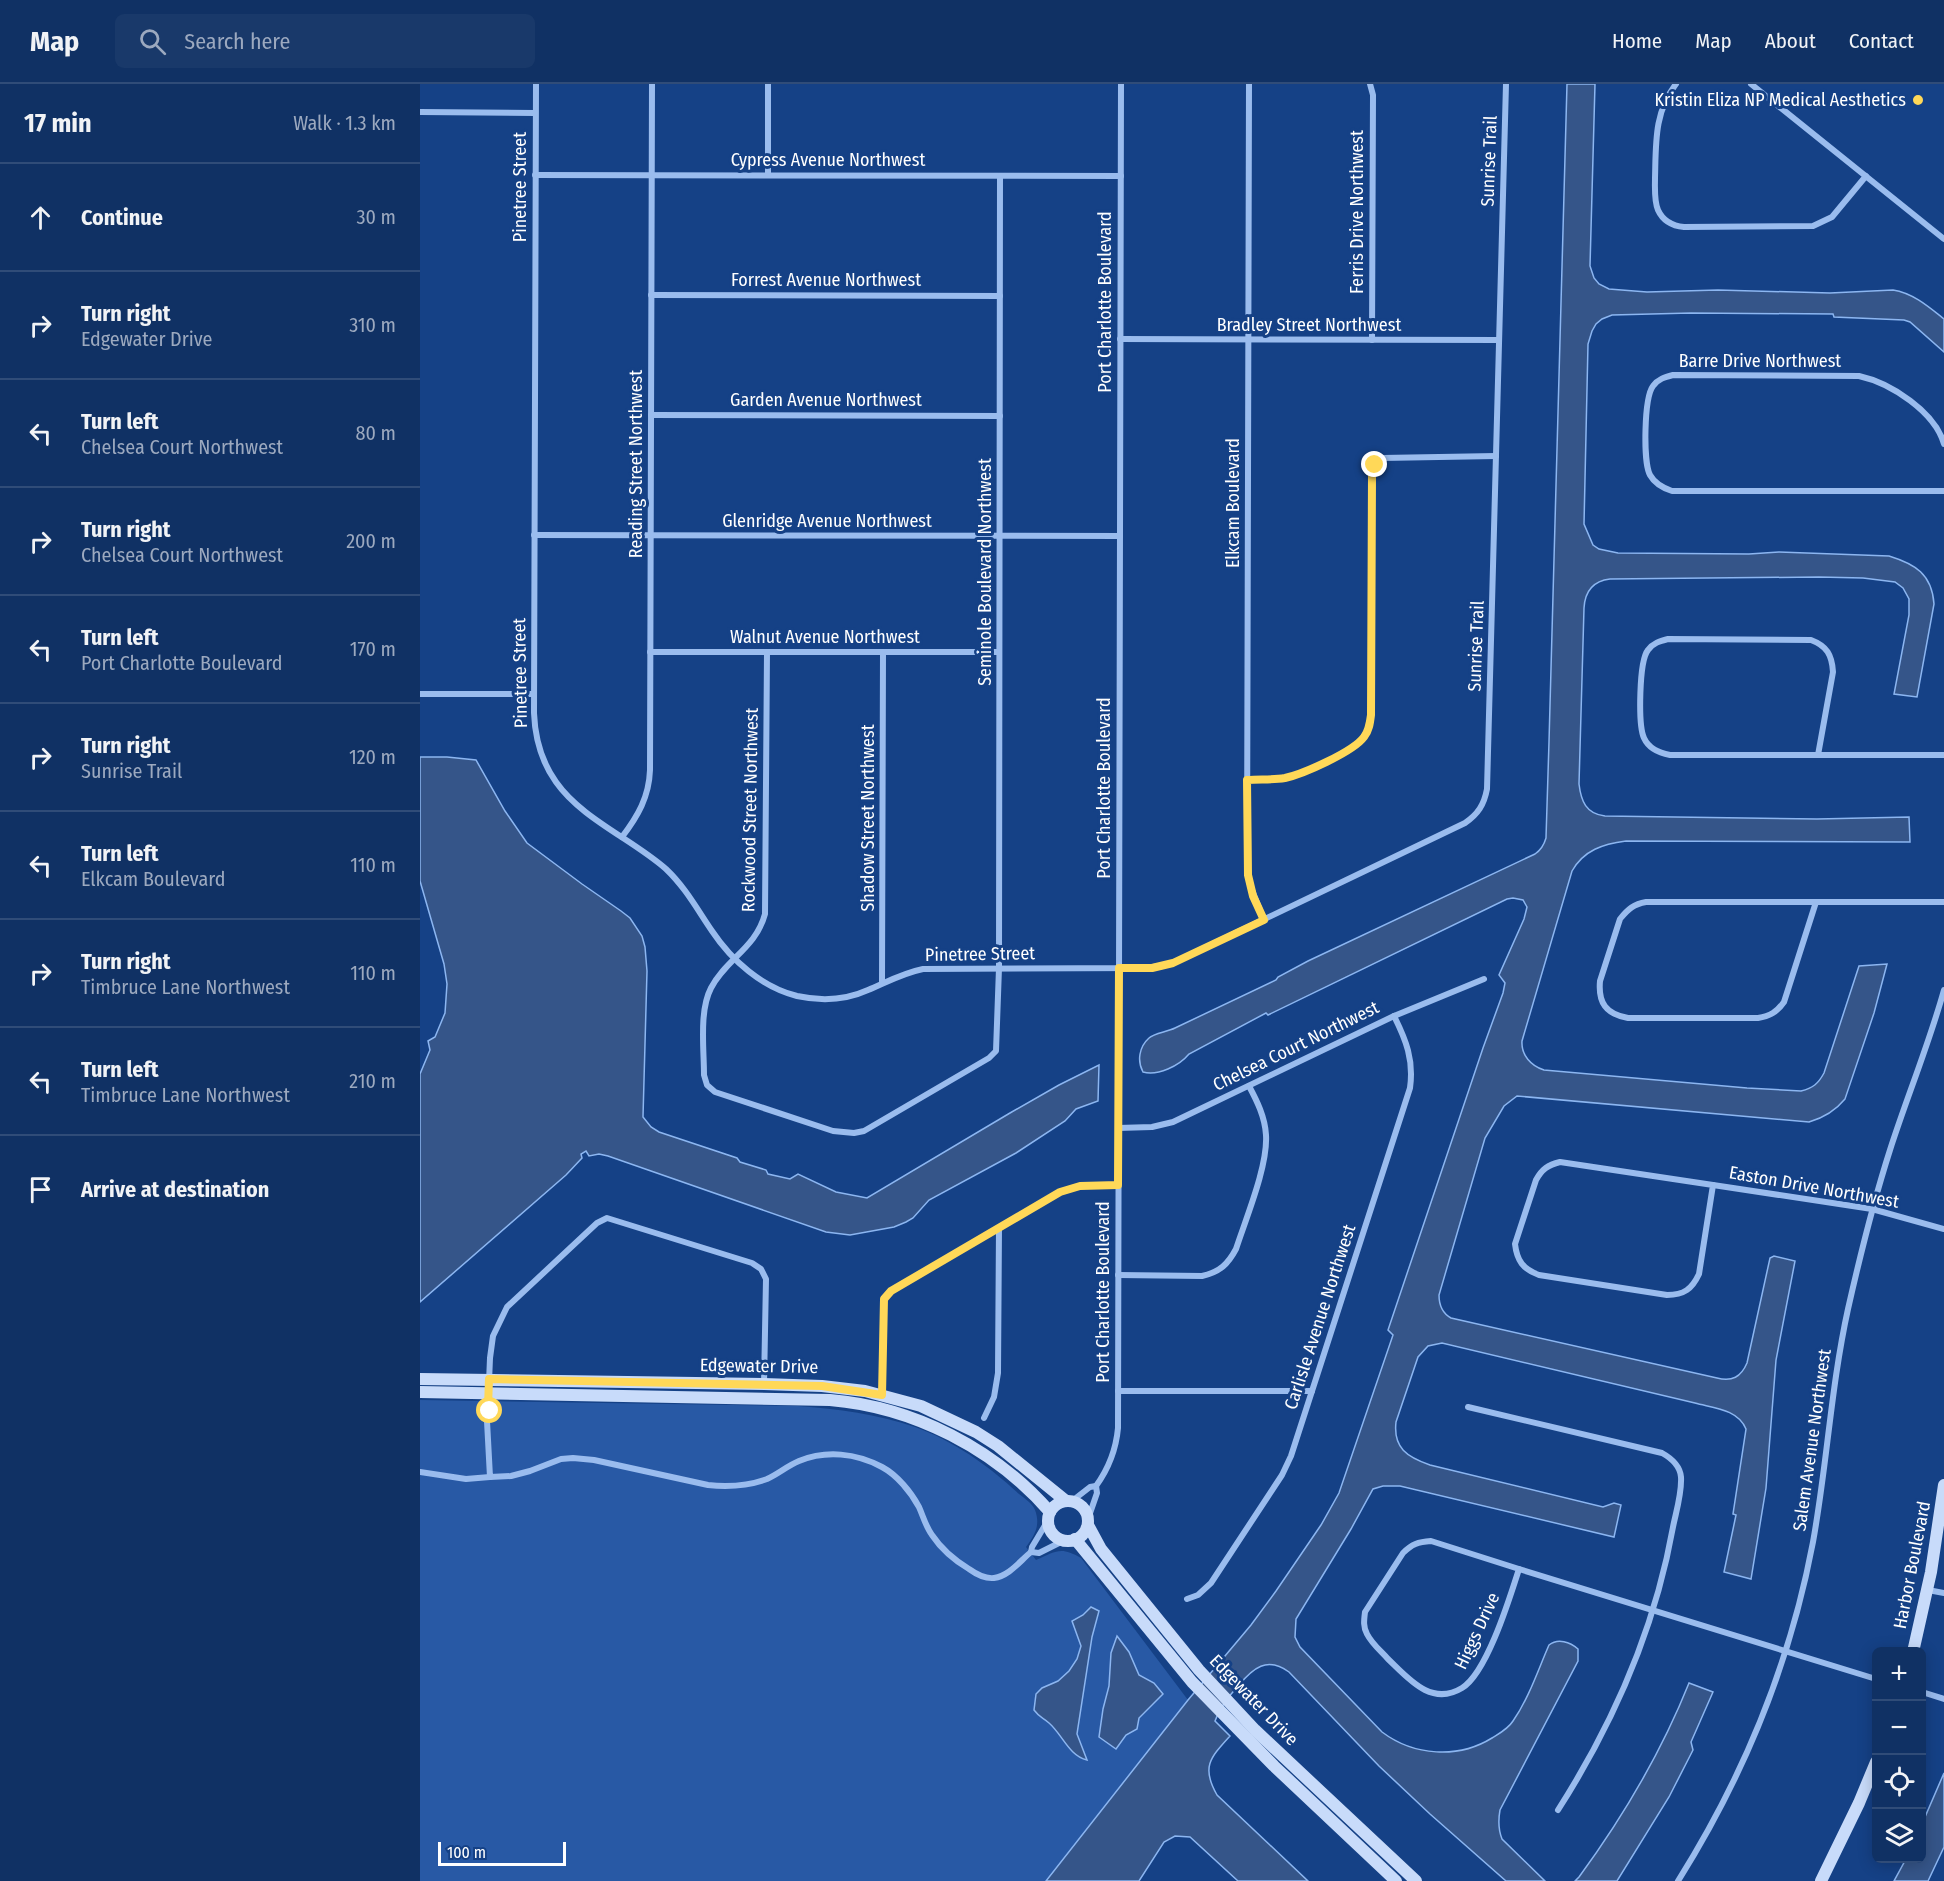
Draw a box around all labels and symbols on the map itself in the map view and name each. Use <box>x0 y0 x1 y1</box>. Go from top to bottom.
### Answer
place label: Kristin Eliza NP Medical Aesthetics <box>1655 89 1906 111</box>
marker: Kristin Eliza NP Medical Aesthetics <box>1911 93 1925 107</box>
street label: Sunrise Trail <box>1476 115 1502 207</box>
street label: Ferris Drive Northwest <box>1346 130 1368 294</box>
street label: Pinetree Street <box>509 132 531 242</box>
street label: Cypress Avenue Northwest <box>731 149 925 171</box>
street label: Port Charlotte Boulevard <box>1094 211 1116 393</box>
street label: Forrest Avenue Northwest <box>731 269 921 291</box>
street label: Bradley Street Northwest <box>1217 314 1401 336</box>
street label: Barre Drive Northwest <box>1679 350 1841 372</box>
street label: Reading Street Northwest <box>625 370 647 558</box>
street label: Garden Avenue Northwest <box>730 389 922 411</box>
street label: Elkcam Boulevard <box>1222 438 1244 568</box>
route end <box>1361 451 1387 477</box>
street label: Seminole Boulevard Northwest <box>974 458 996 686</box>
street label: Glenridge Avenue Northwest <box>722 510 932 532</box>
street label: Sunrise Trail <box>1463 600 1489 692</box>
street label: Pinetree Street <box>508 618 532 728</box>
street label: Walnut Avenue Northwest <box>730 626 920 648</box>
street label: Port Charlotte Boulevard <box>1093 697 1115 879</box>
street label: Rockwood Street Northwest <box>737 707 763 912</box>
street label: Shadow Street Northwest <box>857 724 879 912</box>
street label: Pinetree Street <box>925 942 1035 966</box>
street label: Chelsea Court Northwest <box>1209 996 1383 1096</box>
street label: Easton Drive Northwest <box>1727 1161 1901 1213</box>
street label: Port Charlotte Boulevard <box>1092 1201 1114 1383</box>
street label: Carlisle Avenue Northwest <box>1280 1222 1360 1412</box>
street label: Salem Avenue Northwest <box>1788 1347 1836 1533</box>
street label: Edgewater Drive <box>700 1354 818 1378</box>
route start <box>476 1397 502 1423</box>
street label: Harbor Boulevard <box>1889 1499 1935 1631</box>
street label: Higgs Drive <box>1450 1589 1504 1673</box>
street label: Edgewater Drive <box>1205 1650 1303 1750</box>
scale bar <box>438 1839 566 1866</box>

